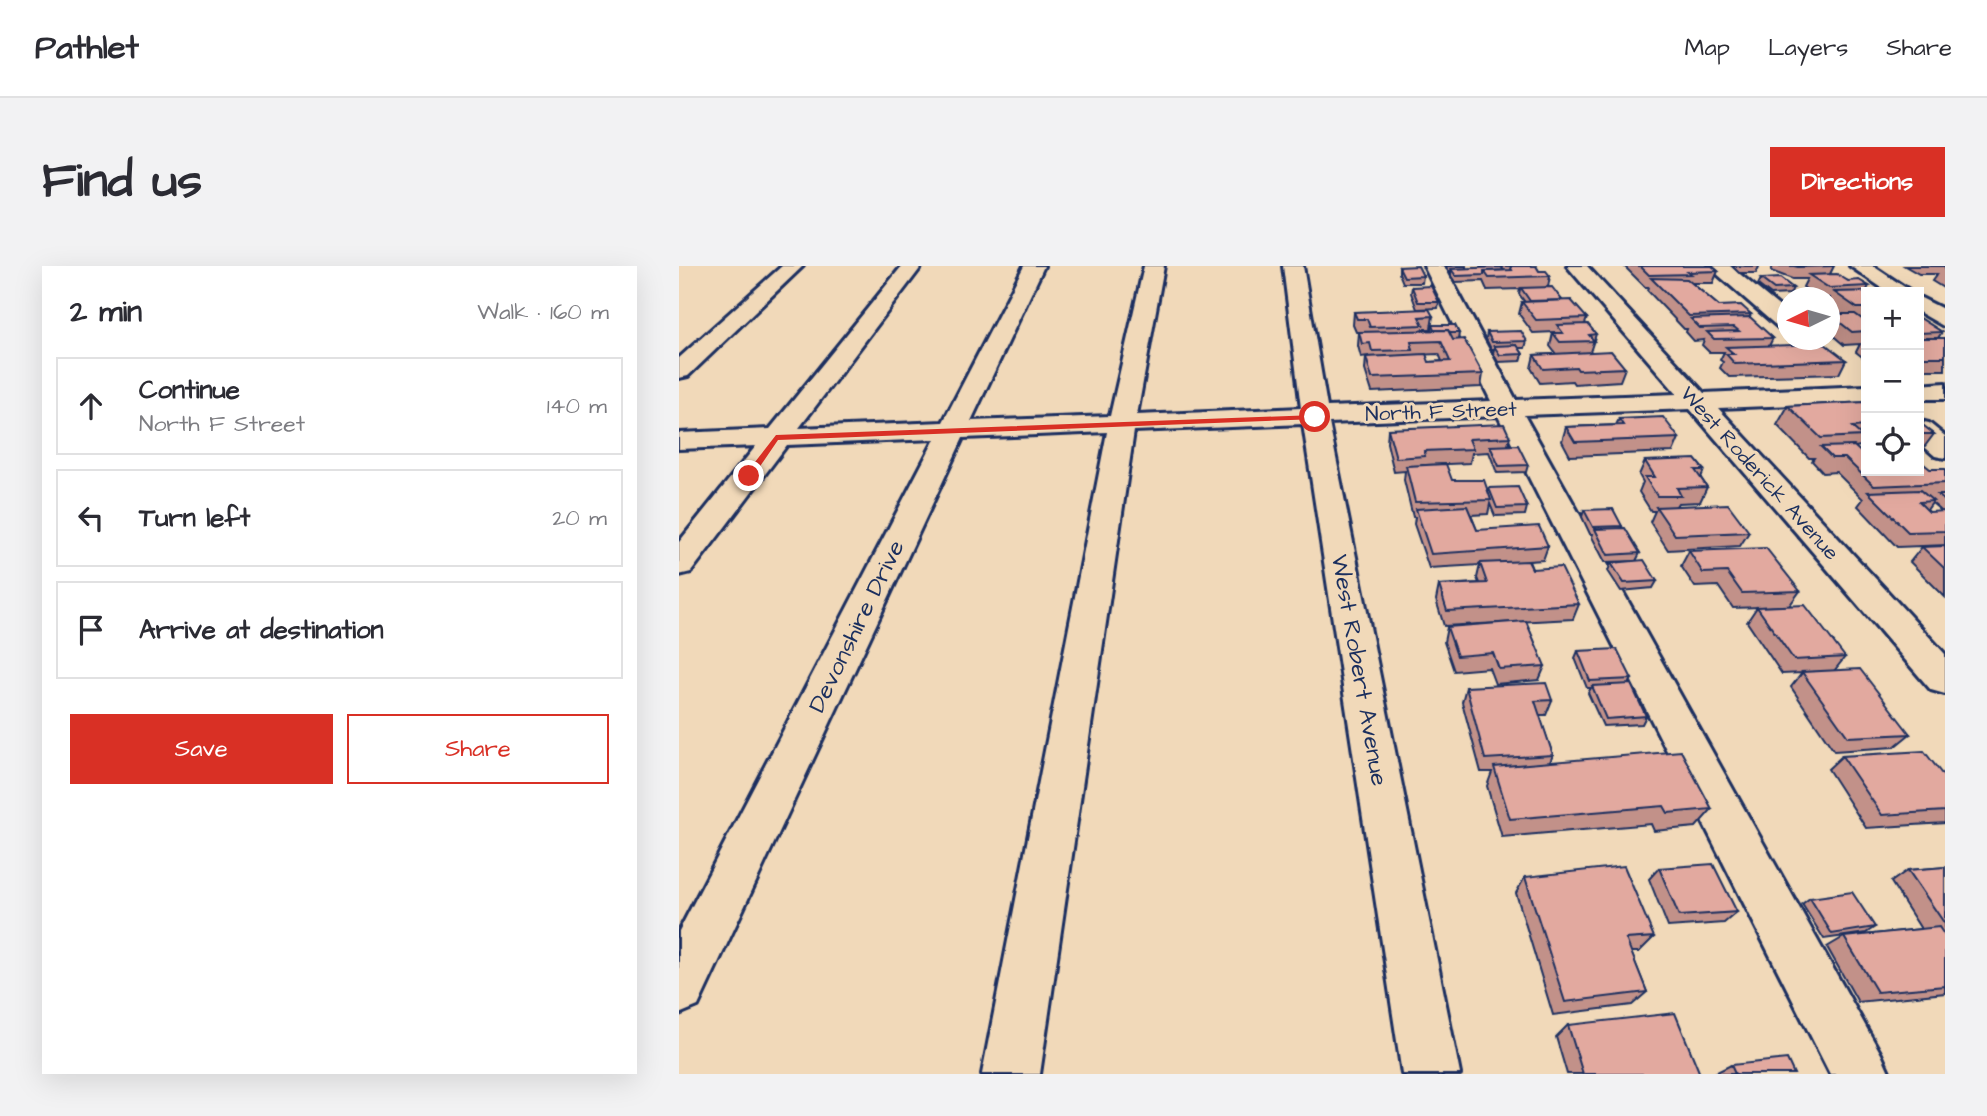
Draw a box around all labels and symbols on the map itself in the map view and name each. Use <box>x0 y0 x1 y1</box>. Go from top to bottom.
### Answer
north arrow <box>1777 287 1840 350</box>
street label: West Roderick Avenue <box>1674 380 1846 567</box>
street label: North F Street <box>1365 394 1518 429</box>
route start <box>1299 401 1330 432</box>
route end <box>733 460 764 491</box>
street label: Devonshire Drive <box>800 535 913 718</box>
street label: West Robert Avenue <box>1322 552 1396 789</box>

